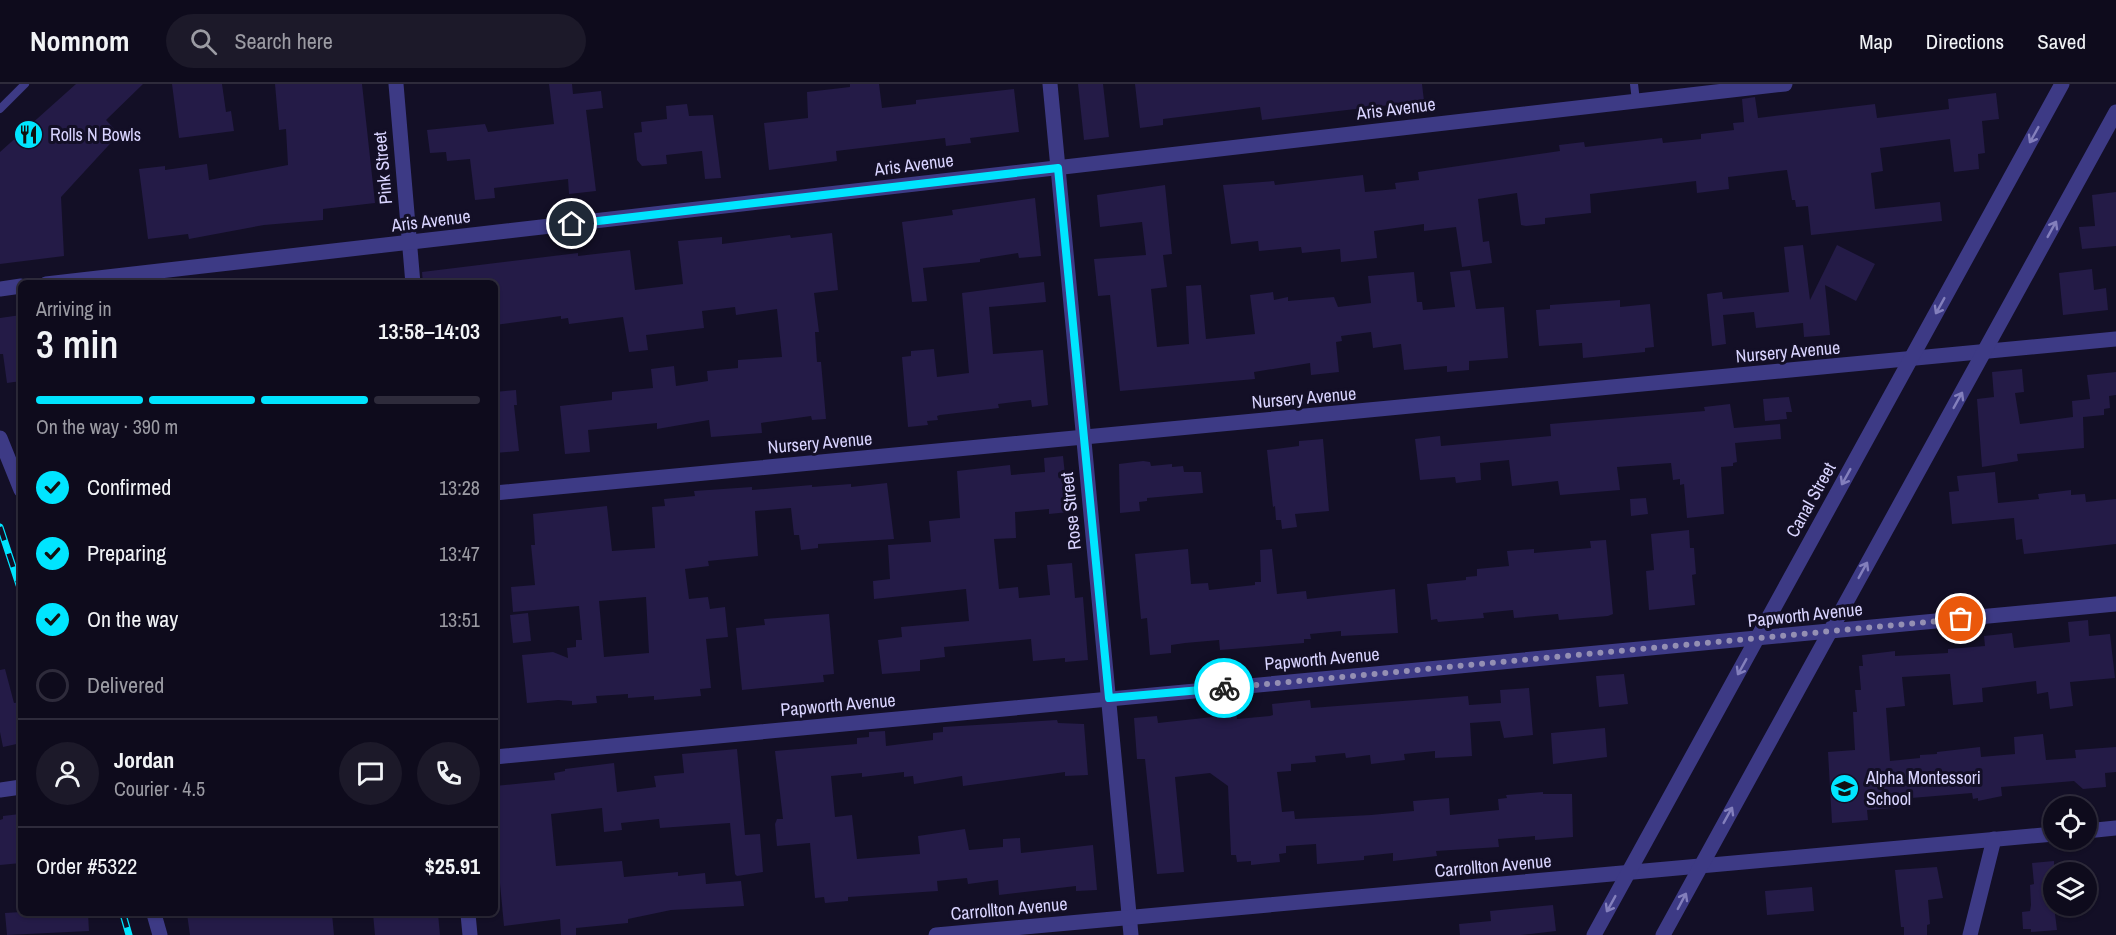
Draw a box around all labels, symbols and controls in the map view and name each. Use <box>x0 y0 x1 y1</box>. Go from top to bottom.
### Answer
search box <box>166 14 586 68</box>
text: Nomnom <box>30 22 130 60</box>
icon: search <box>187 25 220 58</box>
text: Search here <box>235 26 333 56</box>
text: Map <box>1859 27 1893 56</box>
text: Directions <box>1926 27 2004 56</box>
text: Saved <box>2037 27 2086 56</box>
street label: Aris Avenue <box>1354 91 1437 126</box>
restaurant icon: Rolls N Bowls <box>13 119 45 151</box>
place label: Rolls N Bowls <box>50 122 141 147</box>
one-way arrow <box>2028 126 2040 143</box>
street label: Pink Street <box>367 131 398 206</box>
street label: Aris Avenue <box>872 147 955 182</box>
pin <box>546 198 597 249</box>
street label: Aris Avenue <box>389 203 472 238</box>
icon: home <box>555 207 588 240</box>
one-way arrow <box>2046 221 2058 238</box>
text: Arriving in <box>36 295 112 322</box>
one-way arrow <box>1934 297 1946 314</box>
text: 13:58–14:03 <box>378 316 480 346</box>
text: 3 min <box>36 318 118 370</box>
street label: Nursery Avenue <box>1735 334 1841 369</box>
street label: Nursery Avenue <box>1251 380 1357 415</box>
one-way arrow <box>1952 392 1964 409</box>
text: On the way · 390 m <box>36 413 178 440</box>
street label: Nursery Avenue <box>767 425 873 460</box>
street label: Canal Street <box>1780 458 1841 542</box>
one-way arrow <box>1840 468 1852 485</box>
icon: check <box>36 471 69 504</box>
street label: Rose Street <box>1054 471 1087 551</box>
text: Confirmed <box>87 472 171 502</box>
text: 13:28 <box>439 474 480 501</box>
icon: check <box>36 537 69 570</box>
text: Preparing <box>87 538 166 568</box>
text: 13:47 <box>439 540 480 567</box>
one-way arrow <box>1858 562 1869 580</box>
pin <box>1935 593 1986 644</box>
street label: Papworth Avenue <box>1746 596 1864 633</box>
icon: bag <box>1944 602 1977 635</box>
icon: check <box>36 603 69 636</box>
text: On the way <box>87 604 178 634</box>
text: 13:51 <box>439 606 480 633</box>
street label: Papworth Avenue <box>1263 641 1381 676</box>
one-way arrow <box>1736 657 1747 675</box>
courier <box>1194 658 1254 718</box>
text: Delivered <box>87 670 164 700</box>
icon: bike <box>1208 672 1241 705</box>
street label: Papworth Avenue <box>779 687 897 722</box>
button: person <box>36 742 99 805</box>
button: chat <box>339 742 402 805</box>
button: phone <box>417 742 480 805</box>
text: Jordan <box>114 745 174 775</box>
place label: Alpha Montessori School <box>1865 765 1981 811</box>
school or university icon: Alpha Montessori School <box>1829 772 1861 804</box>
text: Courier · 4.5 <box>114 775 205 802</box>
map controls <box>2043 796 2097 916</box>
button: locate <box>2043 796 2097 850</box>
one-way arrow <box>1722 807 1734 824</box>
street label: Carrollton Avenue <box>1434 848 1552 883</box>
text: Order #5322 <box>36 851 137 881</box>
text: $25.91 <box>425 851 480 881</box>
button: layers <box>2043 862 2097 916</box>
street label: Carrollton Avenue <box>950 891 1068 926</box>
one-way arrow <box>1677 892 1688 910</box>
one-way arrow <box>1605 895 1617 912</box>

